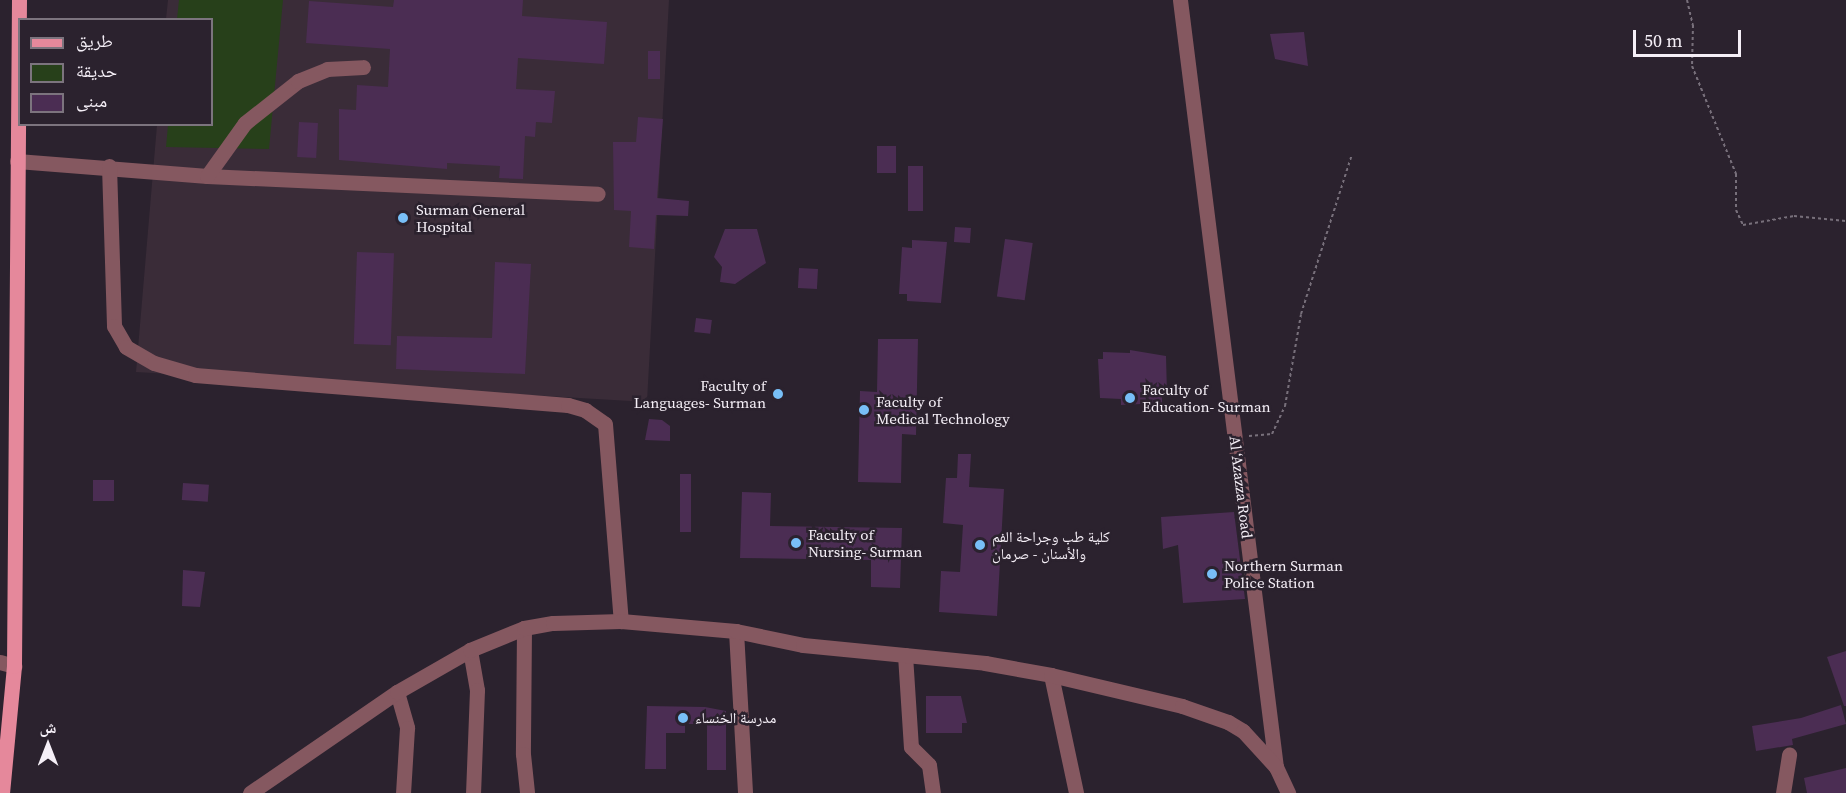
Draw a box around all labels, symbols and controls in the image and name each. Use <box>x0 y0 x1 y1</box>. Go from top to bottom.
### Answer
legend <box>18 18 213 126</box>
scale bar <box>1636 18 1744 56</box>
text: طريق <box>76 28 113 53</box>
text: 50 m <box>1644 28 1682 53</box>
text: حديقة <box>76 58 117 83</box>
text: مبنى <box>76 88 107 113</box>
place label: Surman General Hospital <box>416 200 525 235</box>
marker: Surman General Hospital <box>394 209 412 227</box>
place label: Faculty of Languages- Surman <box>634 376 766 411</box>
place label: Faculty of Education- Surman <box>1142 380 1271 415</box>
marker: Faculty of Languages- Surman <box>771 387 785 401</box>
marker: Faculty of Education- Surman <box>1123 391 1137 405</box>
place label: Faculty of Medical Technology <box>876 392 1010 427</box>
marker: Faculty of Medical Technology <box>857 403 871 417</box>
street label: Al ‘Azazza Road <box>1226 435 1256 539</box>
place label: Faculty of Nursing- Surman <box>808 525 922 560</box>
place label: كلية طب وجراحة الفم والأسنان - صرمان <box>992 527 1110 562</box>
marker: Faculty of Nursing- Surman <box>789 536 803 550</box>
marker: كلية طب وجراحة الفم والأسنان - صرمان <box>973 538 987 552</box>
place label: Northern Surman Police Station <box>1224 556 1343 591</box>
marker: Northern Surman Police Station <box>1205 567 1219 581</box>
place label: مدرسة الخنساء <box>695 709 776 727</box>
marker: مدرسة الخنساء <box>676 711 690 725</box>
north arrow <box>18 715 78 775</box>
text: ش <box>40 716 56 738</box>

